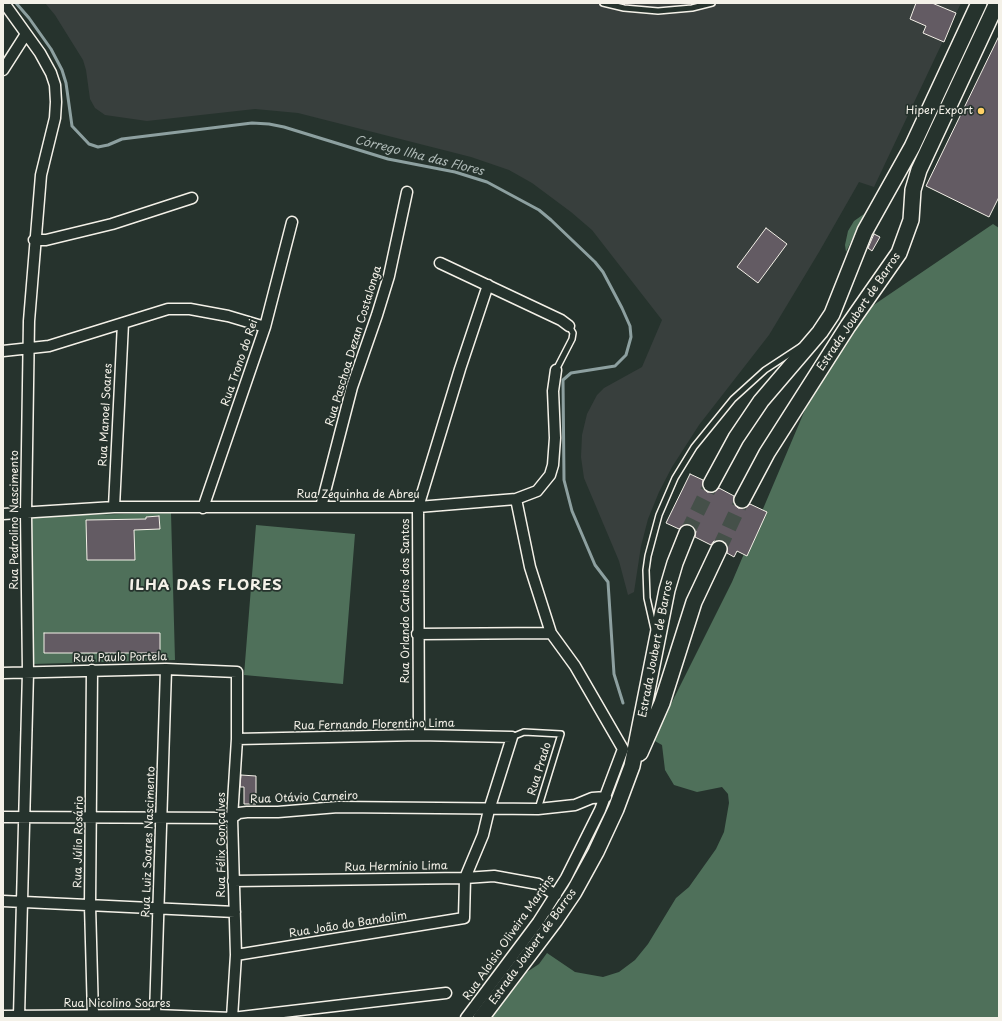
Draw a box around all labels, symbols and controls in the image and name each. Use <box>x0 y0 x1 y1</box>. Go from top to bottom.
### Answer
place label: Hiper Export <box>906 104 973 118</box>
marker: Hiper Export <box>976 106 986 116</box>
water label: Córrego Ilha das Flores <box>353 133 485 179</box>
street label: Estrada Joubert de Barros <box>814 250 904 374</box>
street label: Rua Paschoa Dezan Costalonga <box>323 264 385 428</box>
street label: Rua Trono do Rei <box>219 318 261 408</box>
street label: Rua Manoel Soares <box>97 363 115 467</box>
street label: Rua Pedrolino Nascimento <box>8 450 22 590</box>
street label: Rua Zequinha de Abreu <box>296 488 420 502</box>
street label: Rua Orlando Carlos dos Santos <box>399 519 413 683</box>
district label: ILHA DAS FLORES <box>130 577 282 595</box>
street label: Estrada Joubert de Barros <box>636 579 676 719</box>
street label: Rua Paulo Portela <box>73 651 167 665</box>
street label: Rua Fernando Florentino Lima <box>293 717 455 733</box>
street label: Rua Prado <box>526 741 554 797</box>
street label: Rua Luiz Soares Nascimento <box>140 766 158 918</box>
street label: Rua Otávio Carneiro <box>250 790 358 806</box>
street label: Rua Félix Gonçalves <box>215 792 229 898</box>
street label: Rua Júlio Rosário <box>72 796 86 888</box>
street label: Rua Hermínio Lima <box>344 860 448 874</box>
street label: Rua Aloísio Oliveira Martins <box>461 873 557 1003</box>
street label: Estrada Joubert de Barros <box>487 887 579 1007</box>
street label: Rua João do Bandolim <box>288 909 408 941</box>
street label: Rua Nicolino Soares <box>63 997 171 1011</box>

